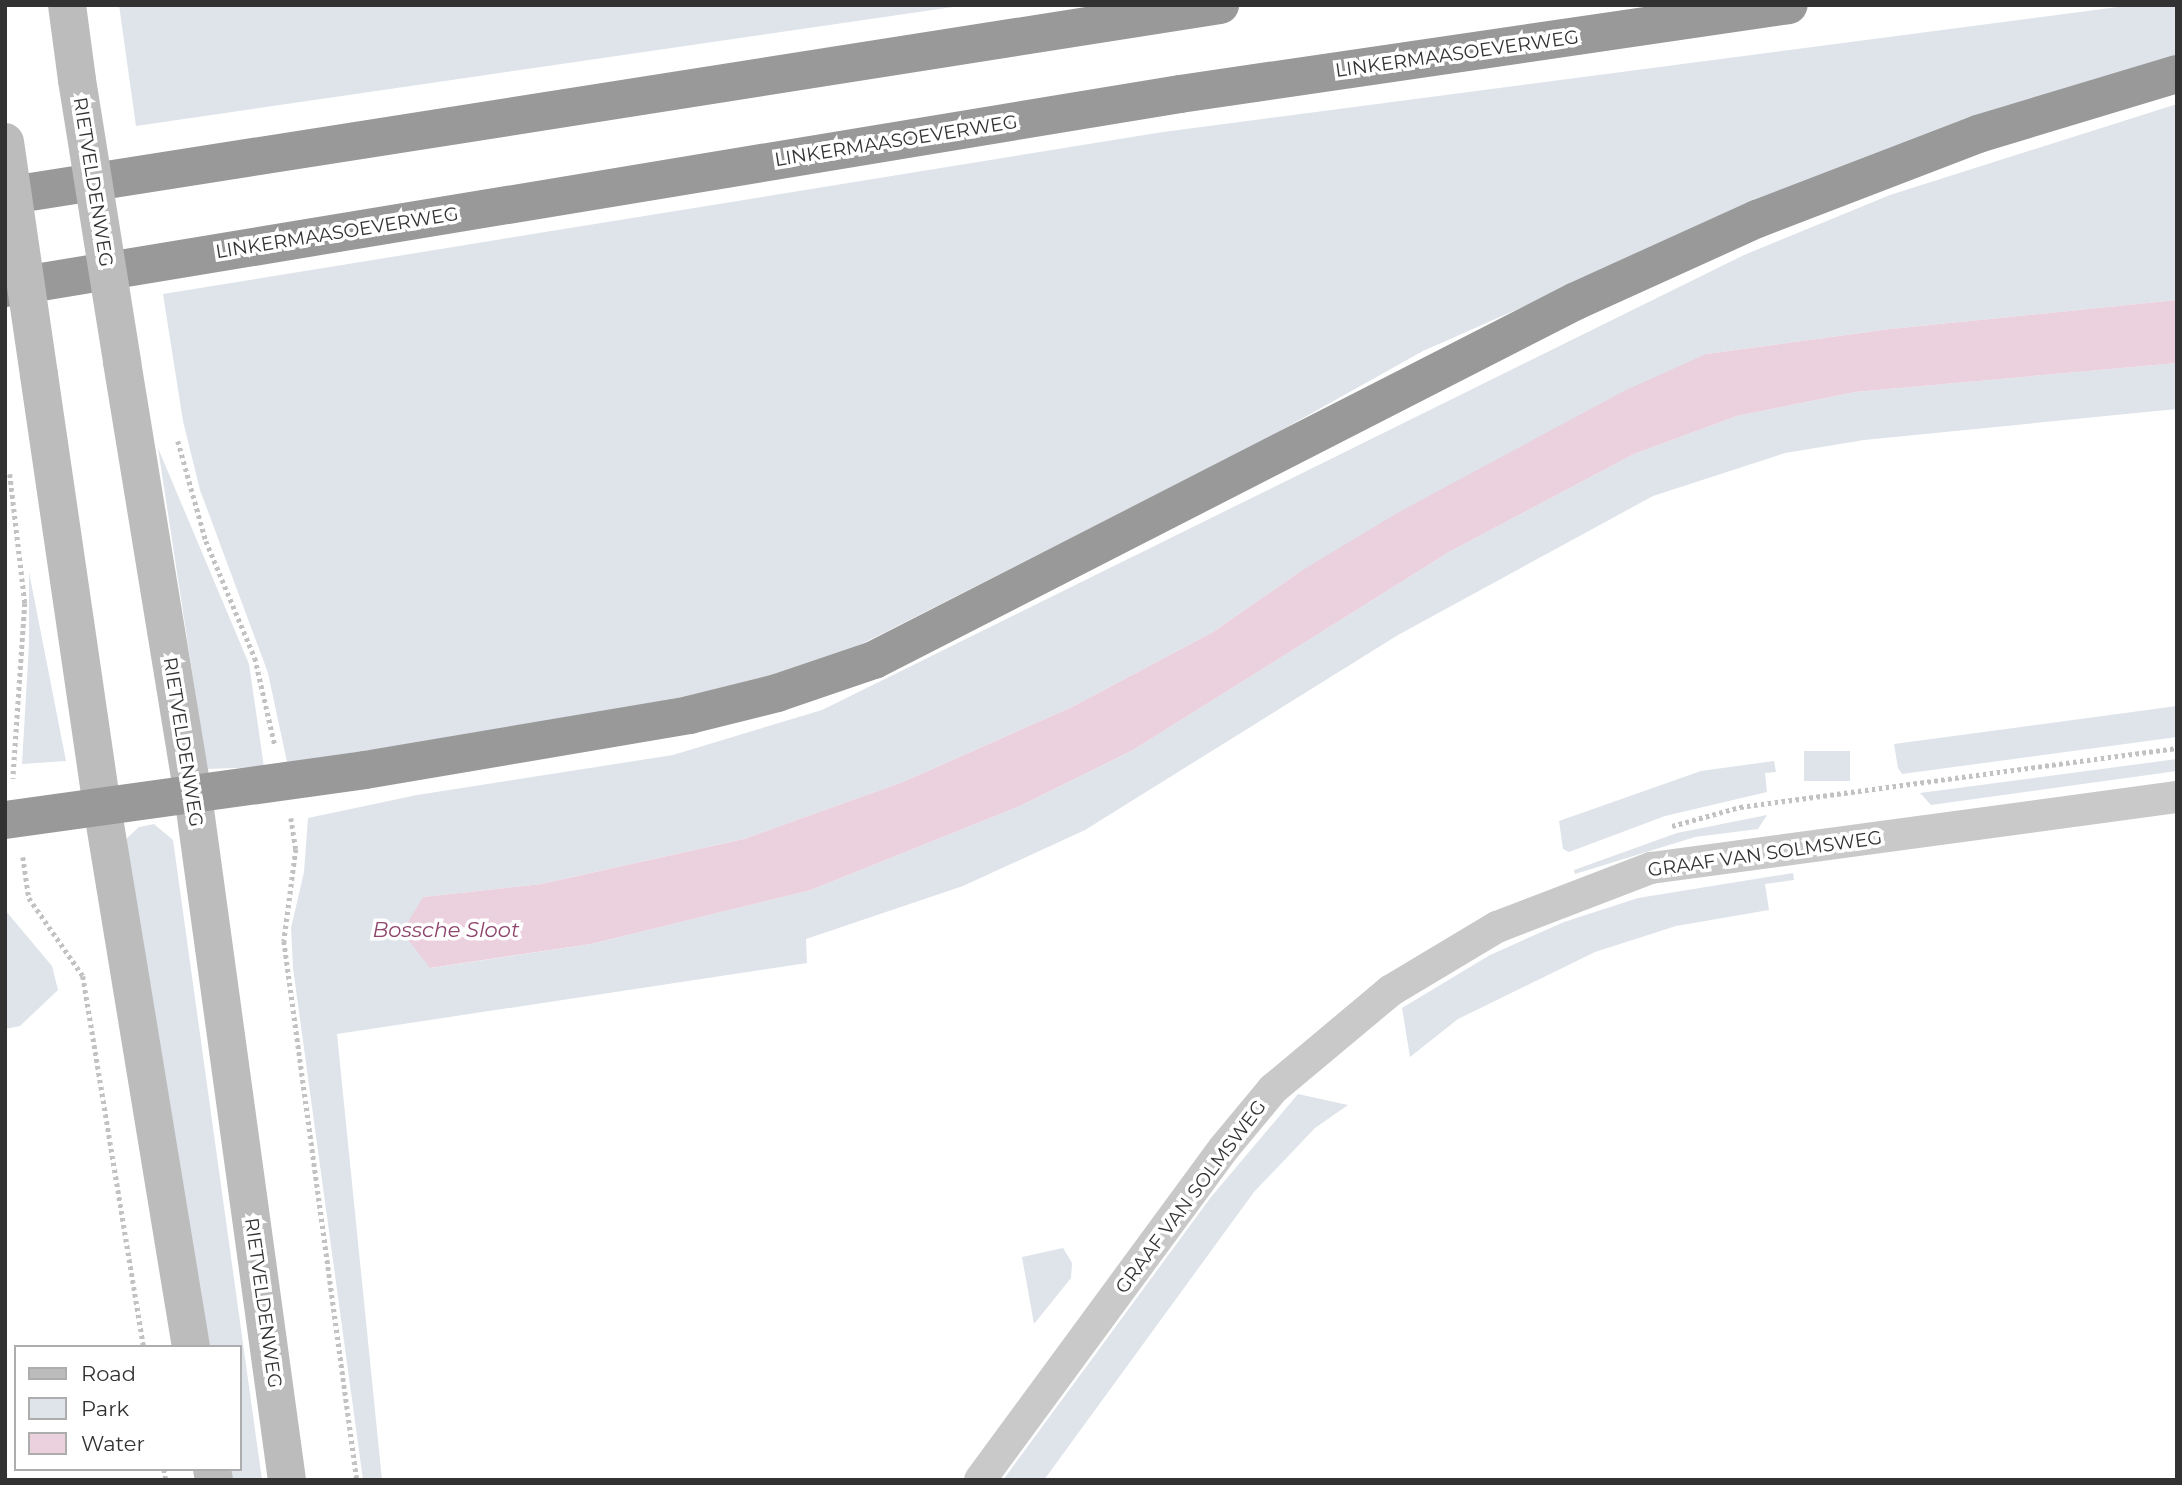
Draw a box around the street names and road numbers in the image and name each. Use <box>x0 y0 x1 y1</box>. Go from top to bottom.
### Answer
street label: LINKERMAASOEVERWEG <box>1334 26 1580 82</box>
street label: RIETVELDENWEG <box>68 95 118 269</box>
street label: LINKERMAASOEVERWEG <box>773 111 1019 171</box>
street label: LINKERMAASOEVERWEG <box>214 203 460 263</box>
street label: RIETVELDENWEG <box>158 655 208 829</box>
street label: GRAAF VAN SOLMSWEG <box>1646 826 1884 882</box>
street label: GRAAF VAN SOLMSWEG <box>1111 1096 1271 1298</box>
street label: RIETVELDENWEG <box>240 1216 286 1390</box>

